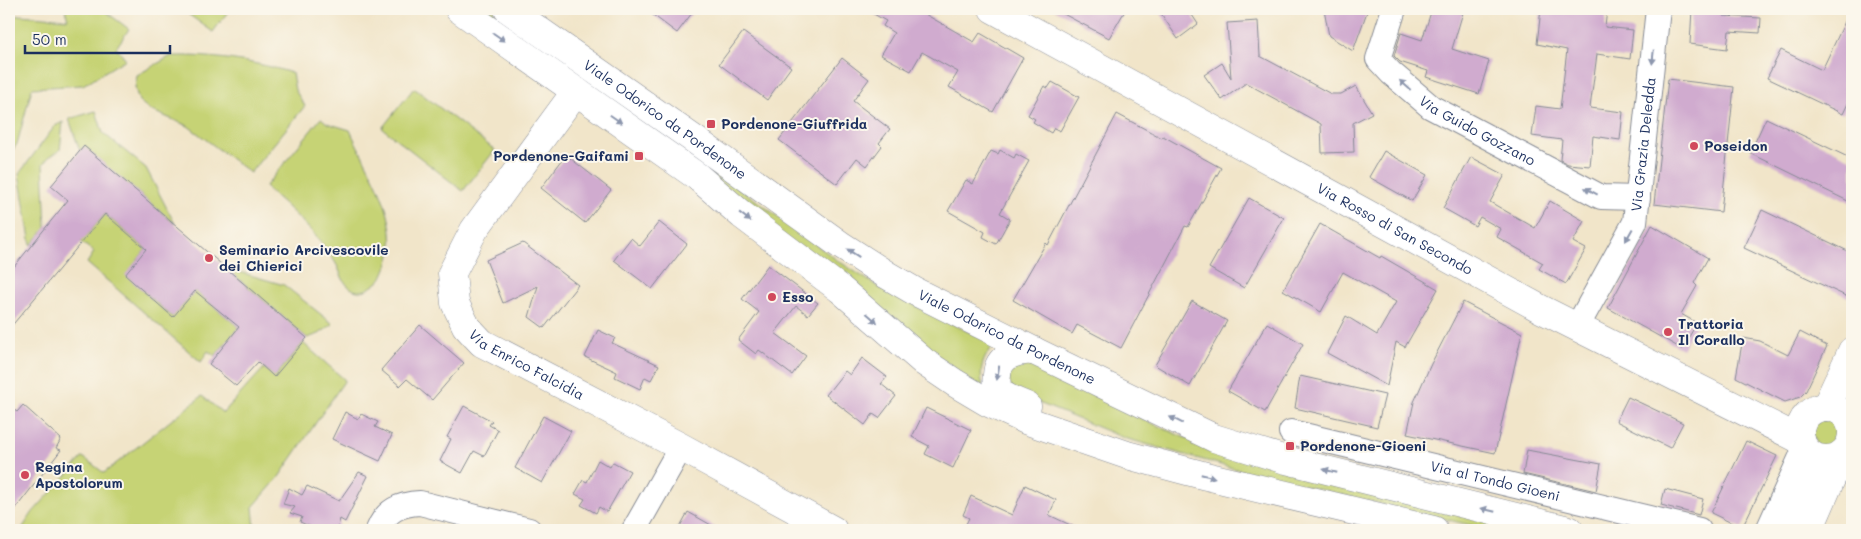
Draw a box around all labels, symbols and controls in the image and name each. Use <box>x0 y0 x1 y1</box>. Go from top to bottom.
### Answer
scale bar <box>25 22 170 54</box>
text: 50 m <box>32 29 67 49</box>
one-way arrow <box>492 32 506 42</box>
one-way arrow <box>1649 50 1657 66</box>
street label: Viale Odorico da Pordenone <box>580 55 751 183</box>
street label: Via Grazia Deledda <box>1626 76 1660 212</box>
one-way arrow <box>1399 79 1411 91</box>
street label: Via Guido Gozzano <box>1415 91 1539 170</box>
one-way arrow <box>609 114 623 124</box>
place label: Pordenone-Giuffrida <box>721 114 868 133</box>
marker: Pordenone-Giuffrida <box>705 118 717 130</box>
place label: Poseidon <box>1704 136 1768 155</box>
marker: Poseidon <box>1688 140 1700 152</box>
place label: Pordenone-Gaifami <box>493 146 629 165</box>
marker: Pordenone-Gaifami <box>633 150 645 162</box>
street label: Via Rosso di San Secondo <box>1314 178 1476 279</box>
one-way arrow <box>1583 187 1598 195</box>
one-way arrow <box>738 212 752 222</box>
one-way arrow <box>1624 228 1633 241</box>
place label: Seminario Arcivescovile dei Chierici <box>219 240 389 275</box>
one-way arrow <box>846 248 859 258</box>
marker: Seminario Arcivescovile dei Chierici <box>203 252 215 264</box>
street label: Viale Odorico da Pordenone <box>915 285 1099 388</box>
place label: Esso <box>782 287 814 306</box>
marker: Esso <box>766 291 778 303</box>
one-way arrow <box>866 312 878 324</box>
place label: Trattoria Il Corallo <box>1678 314 1745 349</box>
street label: Via Enrico Falcidia <box>465 325 588 404</box>
marker: Trattoria Il Corallo <box>1662 326 1674 338</box>
one-way arrow <box>994 366 1002 382</box>
one-way arrow <box>1169 416 1183 424</box>
place label: Pordenone-Gioeni <box>1300 436 1427 455</box>
marker: Pordenone-Gioeni <box>1284 440 1296 452</box>
street label: Via al Tondo Gioeni <box>1429 456 1562 505</box>
place label: Regina Apostolorum <box>35 457 123 492</box>
one-way arrow <box>1322 467 1337 475</box>
marker: Regina Apostolorum <box>19 469 31 481</box>
one-way arrow <box>1200 473 1215 481</box>
one-way arrow <box>1480 506 1495 514</box>

